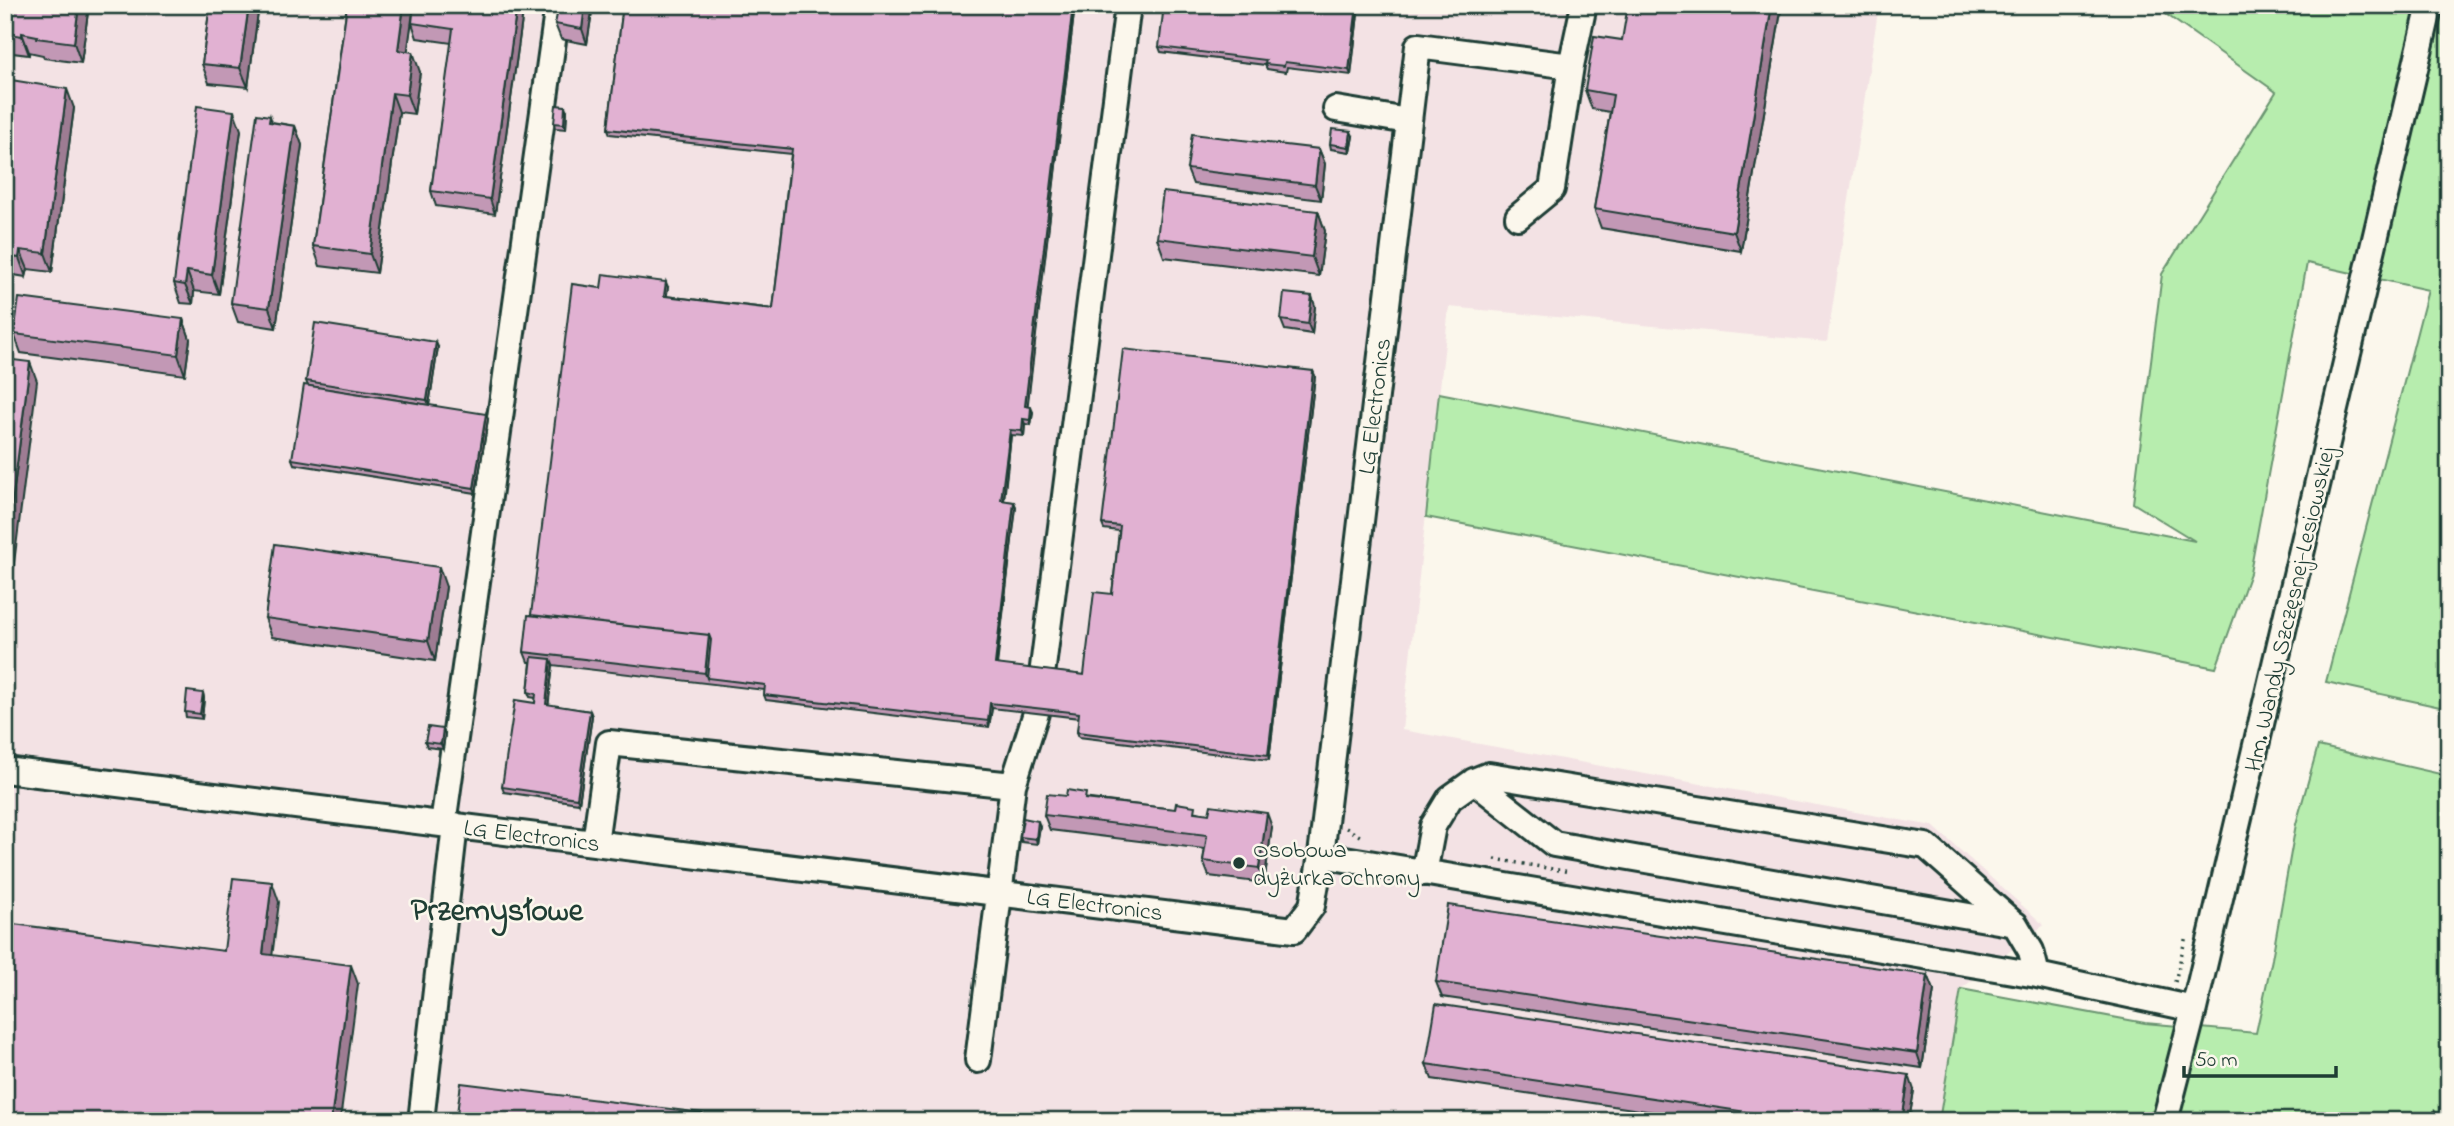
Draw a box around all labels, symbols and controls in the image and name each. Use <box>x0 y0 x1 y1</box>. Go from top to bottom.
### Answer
street label: LG Electronics <box>1351 336 1402 476</box>
street label: Hm. Wandy Szczęsnej-Lesiowskiej <box>2237 443 2347 776</box>
street label: LG Electronics <box>462 812 602 863</box>
place label: Osobowa dyżurka ochrony <box>1253 834 1420 898</box>
marker: Osobowa dyżurka ochrony <box>1231 855 1247 871</box>
street label: LG Electronics <box>1025 881 1165 932</box>
district label: Przemysłowe <box>411 889 585 937</box>
scale bar <box>2184 1035 2337 1079</box>
text: 50 m <box>2195 1046 2238 1076</box>

